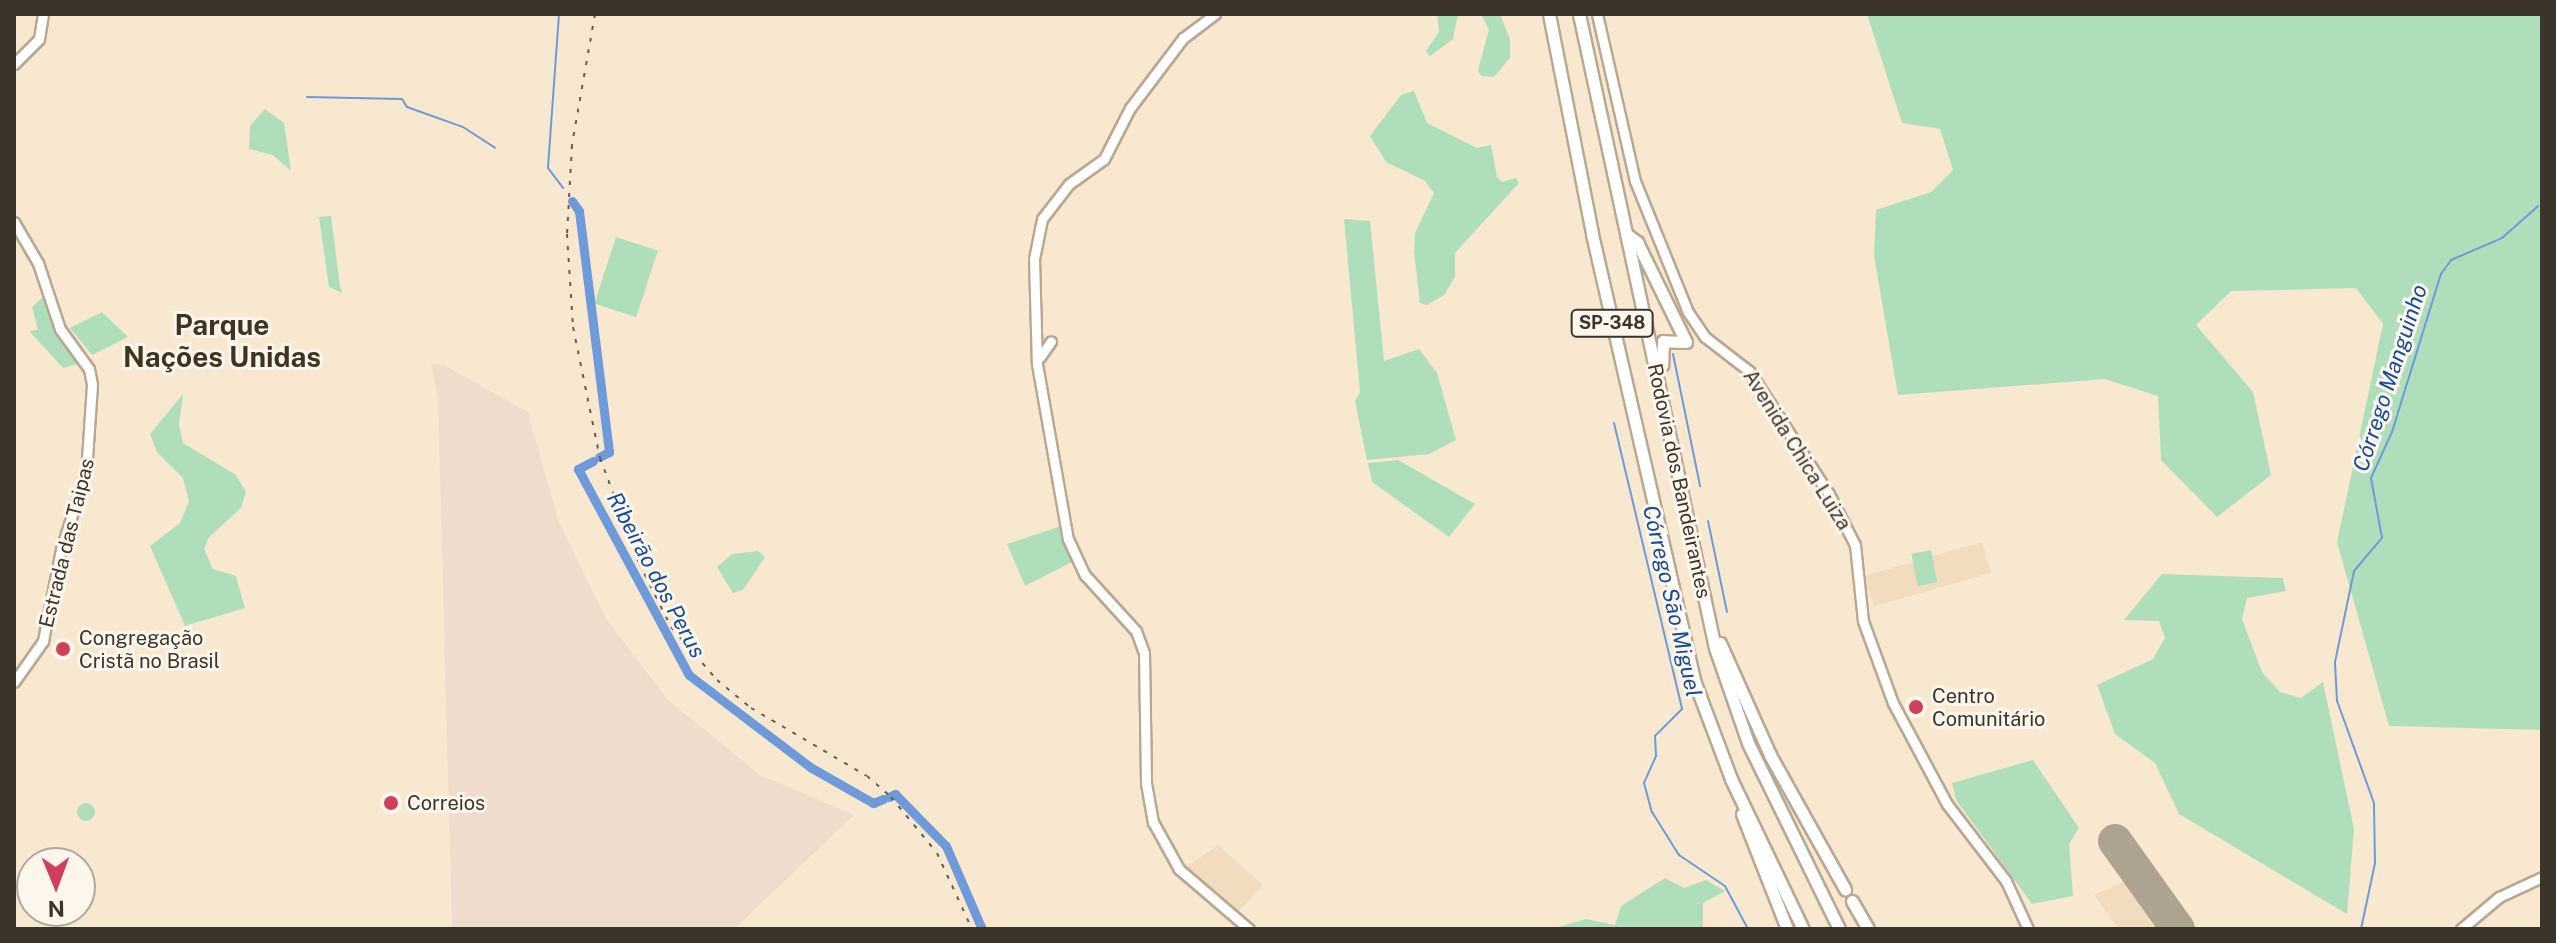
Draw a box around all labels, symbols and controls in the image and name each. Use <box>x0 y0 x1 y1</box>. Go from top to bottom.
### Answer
water label: Córrego Manguinho <box>2347 281 2433 475</box>
district label: Parque Nações Unidas <box>123 308 321 374</box>
road number: SP-348 <box>1570 309 1654 337</box>
street label: Rodovia dos Bandeirantes <box>1642 361 1716 601</box>
street label: Avenida Chica Luiza <box>1738 365 1856 535</box>
street label: Estrada das Taipas <box>34 456 100 630</box>
water label: Ribeirão dos Perus <box>601 487 711 663</box>
water label: Córrego São Miguel <box>1637 502 1707 700</box>
place label: Congregação Cristã no Brasil <box>79 626 220 673</box>
marker: Congregação Cristã no Brasil <box>54 640 72 658</box>
place label: Centro Comunitário <box>1932 684 2045 731</box>
marker: Centro Comunitário <box>1907 698 1925 716</box>
place label: Correios <box>407 791 485 815</box>
marker: Correios <box>382 794 400 812</box>
north arrow <box>16 847 96 927</box>
text: N <box>48 896 65 922</box>

